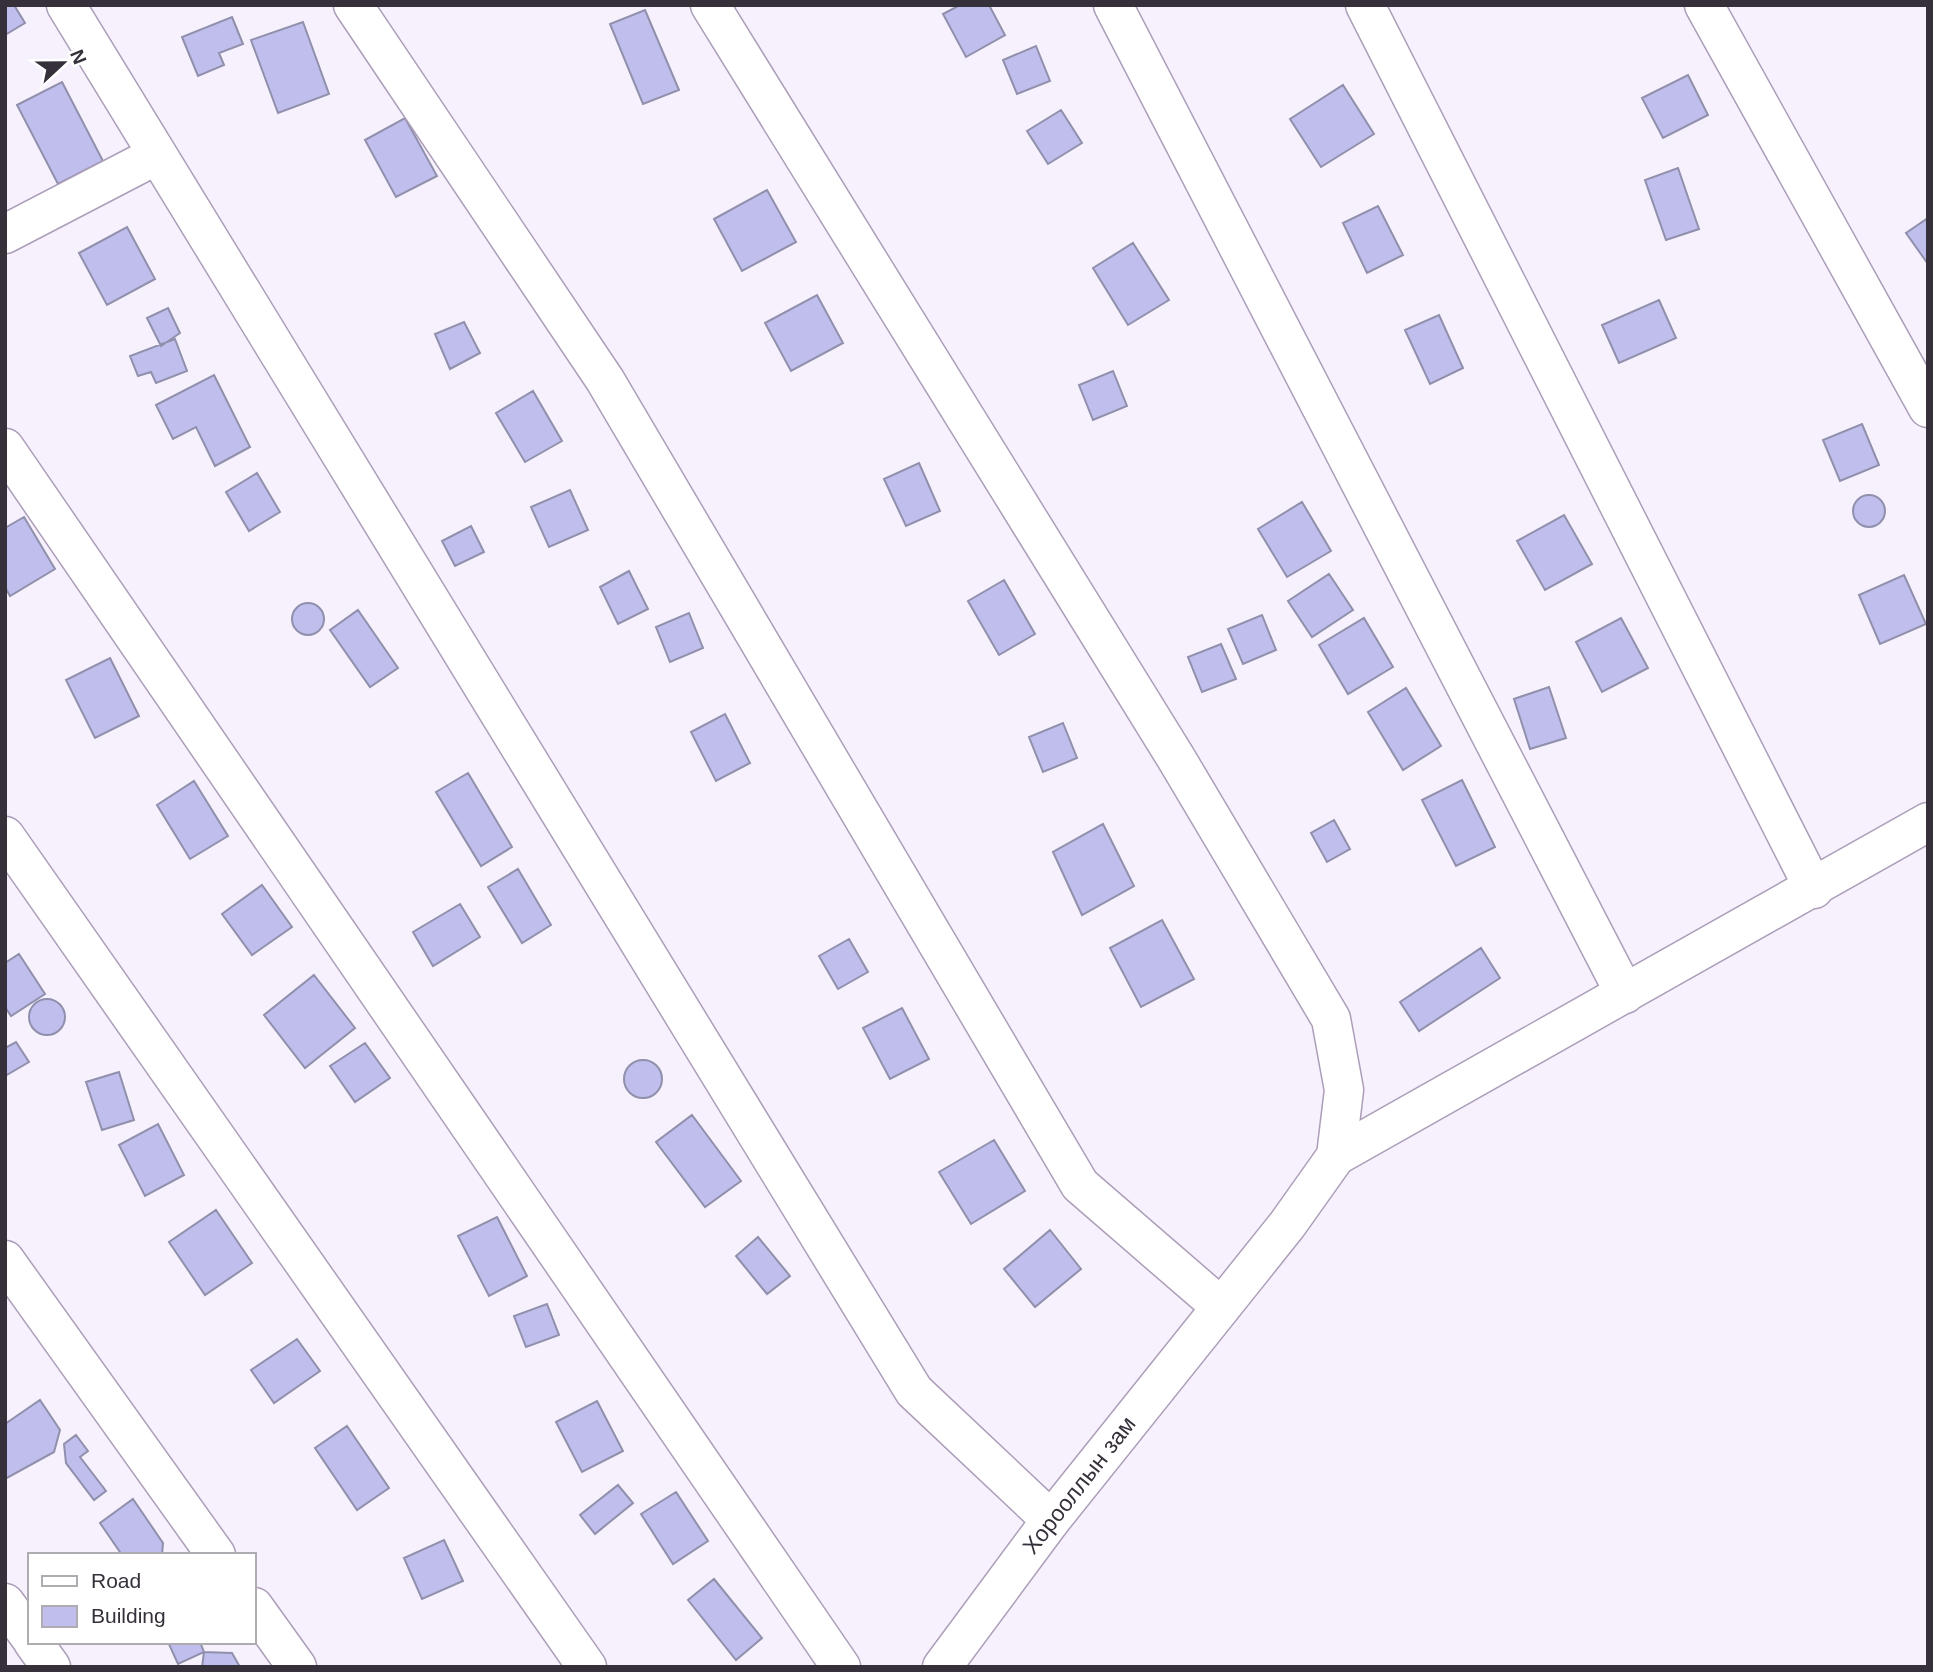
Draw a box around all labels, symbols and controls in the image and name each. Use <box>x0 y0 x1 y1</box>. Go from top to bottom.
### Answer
north arrow <box>28 28 98 98</box>
text: N <box>66 47 91 67</box>
street label: Хорооллын зам <box>1017 1411 1141 1559</box>
legend <box>28 1553 256 1644</box>
text: Road <box>91 1569 141 1592</box>
text: Building <box>91 1604 166 1627</box>

